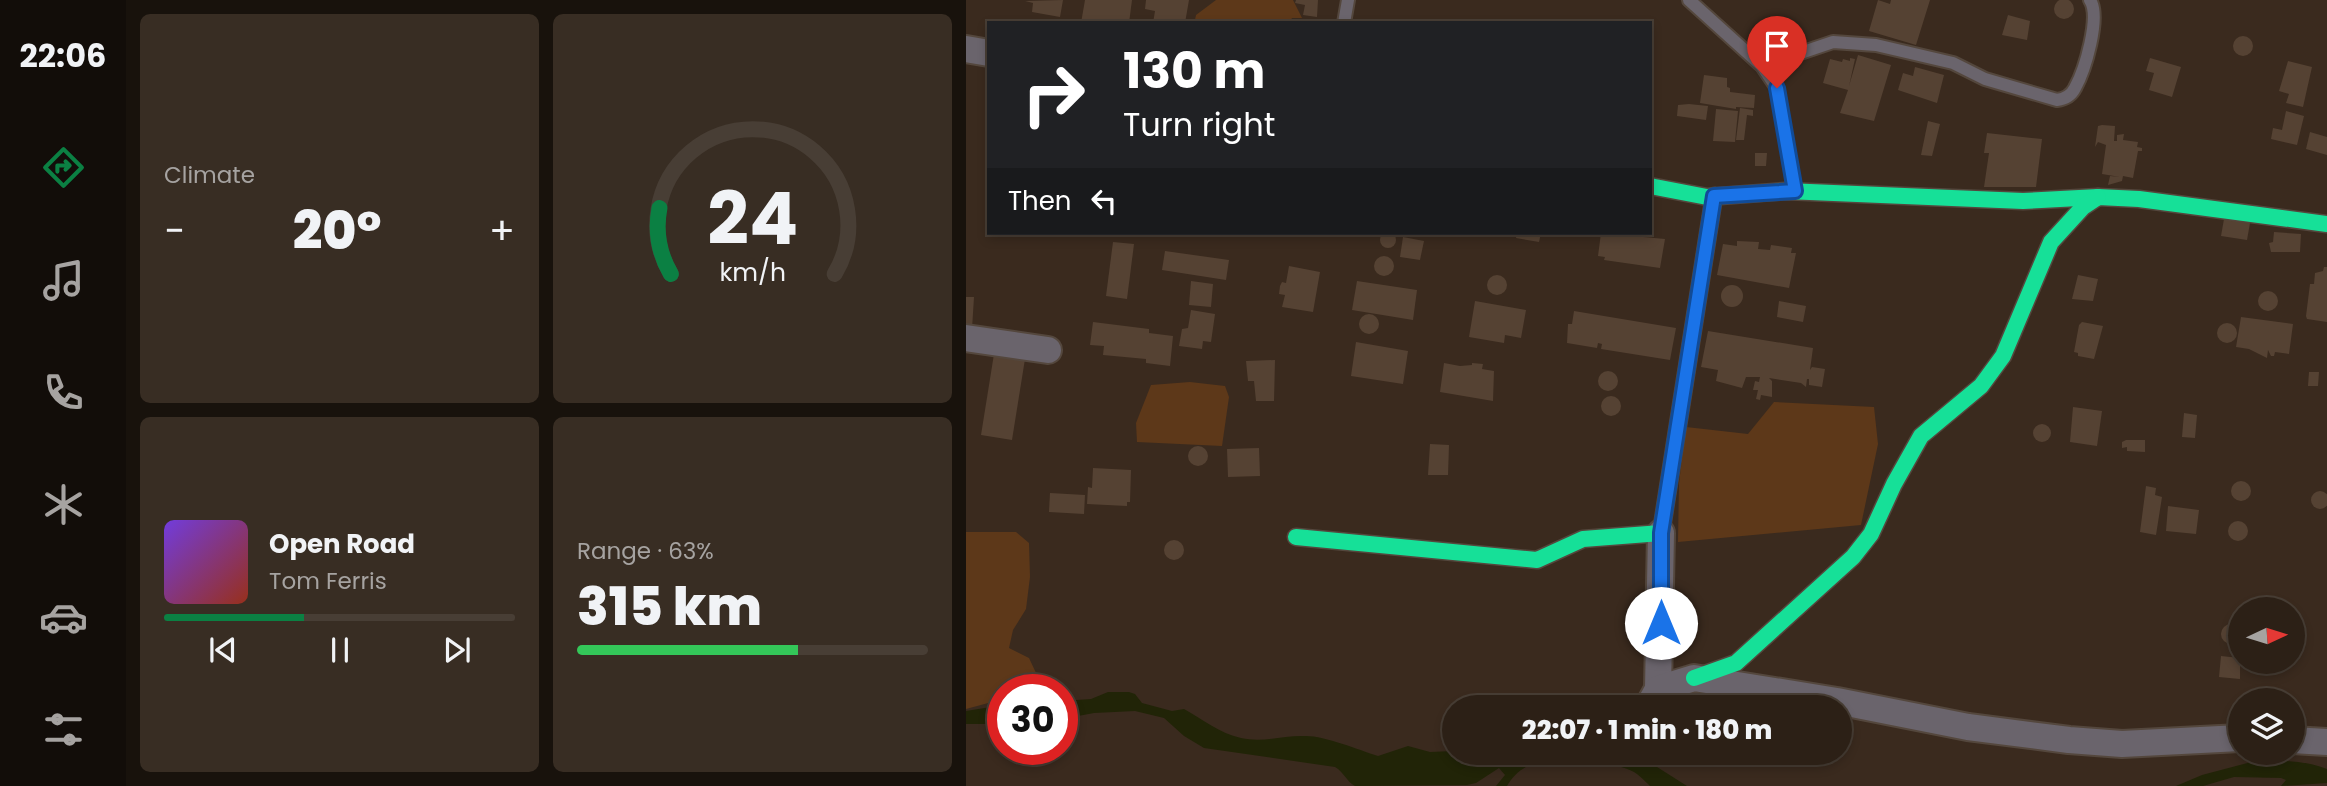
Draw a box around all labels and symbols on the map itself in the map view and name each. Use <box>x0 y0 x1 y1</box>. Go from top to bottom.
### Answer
pin <box>1747 16 1807 88</box>
position arrow <box>1624 586 1698 660</box>
north arrow <box>2228 597 2305 674</box>
speed limit sign: 30 <box>987 674 1078 765</box>

